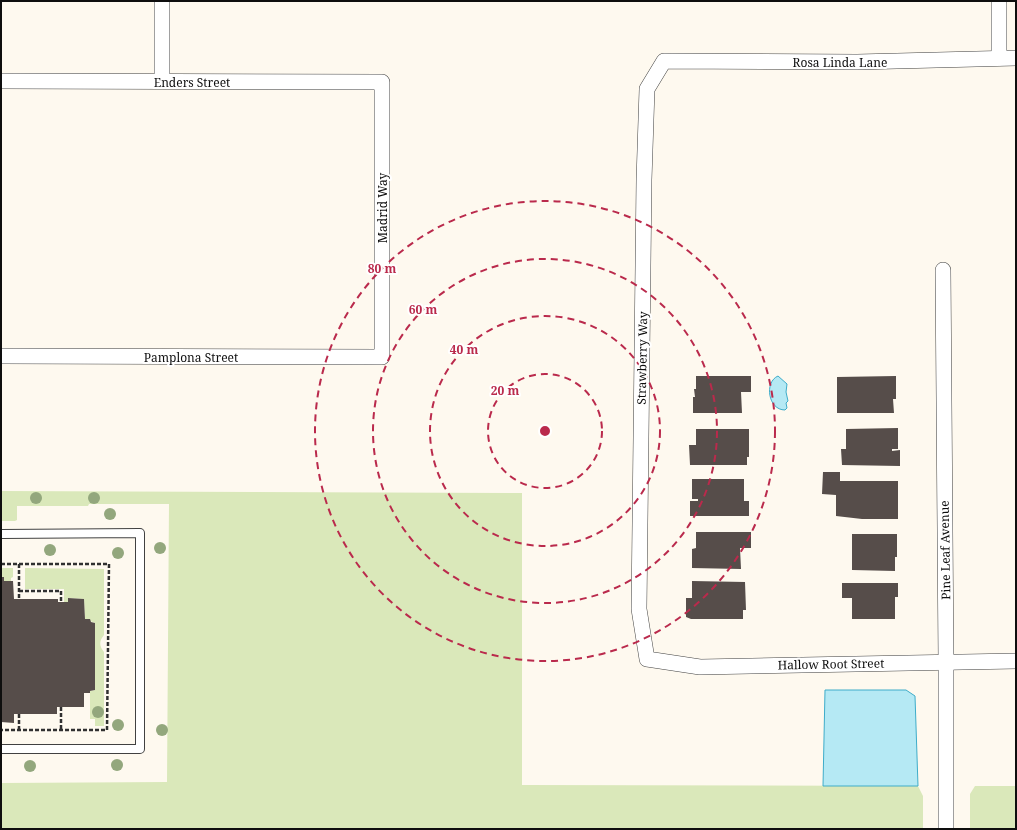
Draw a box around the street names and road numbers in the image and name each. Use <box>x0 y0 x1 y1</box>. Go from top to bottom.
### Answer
street label: Rosa Linda Lane <box>793 54 887 71</box>
street label: Enders Street <box>154 74 230 91</box>
street label: Madrid Way <box>374 173 391 243</box>
street label: Strawberry Way <box>633 311 651 405</box>
street label: Pamplona Street <box>144 349 238 366</box>
street label: Pine Leaf Avenue <box>936 500 954 600</box>
street label: Hallow Root Street <box>778 655 884 673</box>

